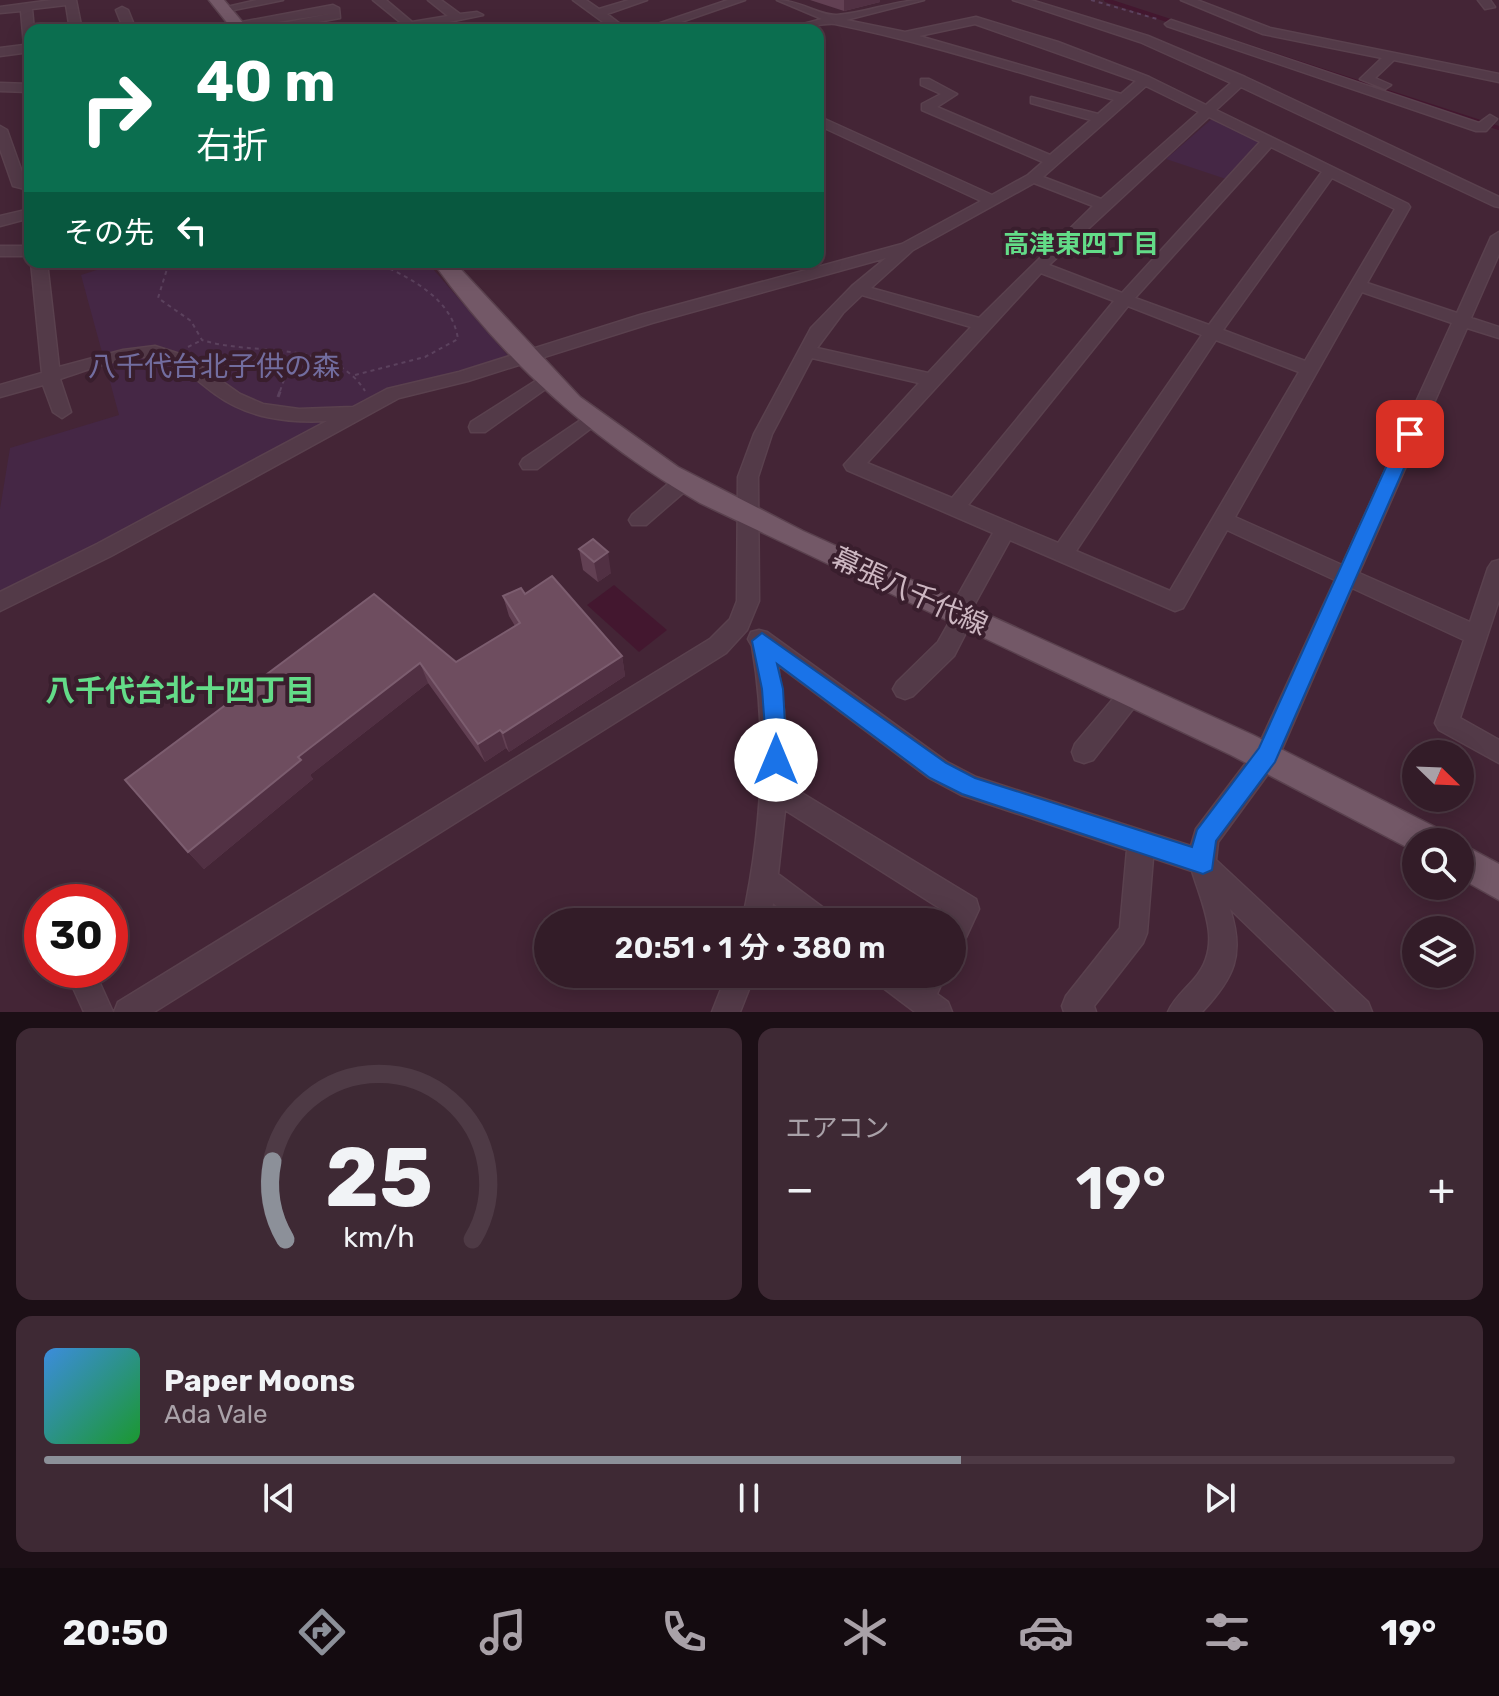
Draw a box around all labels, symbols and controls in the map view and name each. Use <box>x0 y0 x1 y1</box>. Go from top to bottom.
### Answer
text: 40 m <box>196 49 336 115</box>
icon: right <box>64 56 168 160</box>
text: 右折 <box>196 124 268 167</box>
icon: left <box>170 208 214 252</box>
text: その先 <box>64 215 154 251</box>
district label: 高津東四丁目 <box>1003 229 1159 260</box>
park label: 八千代台北子供の森 <box>88 350 340 383</box>
pin <box>1376 400 1444 468</box>
icon: arrive <box>1388 412 1432 456</box>
street label: 幕張八千代線 <box>827 541 993 642</box>
district label: 八千代台北十四丁目 <box>45 673 315 709</box>
position arrow <box>734 718 818 802</box>
north arrow <box>1402 740 1474 812</box>
map controls <box>1402 740 1474 988</box>
button: search <box>1402 828 1474 900</box>
speed limit sign: 30 <box>24 884 128 988</box>
button: layers <box>1402 916 1474 988</box>
text: 20:51 · 1 分 · 380 m <box>614 930 886 966</box>
text: エアコン <box>786 1113 890 1144</box>
text: 25 <box>325 1128 433 1227</box>
text: 19° <box>1075 1153 1166 1224</box>
text: − <box>786 1163 814 1215</box>
text: + <box>1428 1163 1455 1215</box>
text: km/h <box>343 1220 414 1254</box>
text: Paper Moons <box>164 1363 355 1399</box>
text: Ada Vale <box>164 1399 268 1430</box>
icon: previous <box>257 1476 301 1520</box>
icon: pause <box>727 1476 771 1520</box>
icon: next <box>1198 1476 1242 1520</box>
icon: directions <box>294 1604 350 1660</box>
icon: music <box>475 1604 531 1660</box>
icon: phone <box>656 1604 712 1660</box>
icon: climate <box>837 1604 893 1660</box>
icon: car <box>1018 1604 1074 1660</box>
icon: filters <box>1199 1604 1255 1660</box>
text: 20:50 <box>63 1611 169 1654</box>
text: 19° <box>1381 1611 1436 1654</box>

